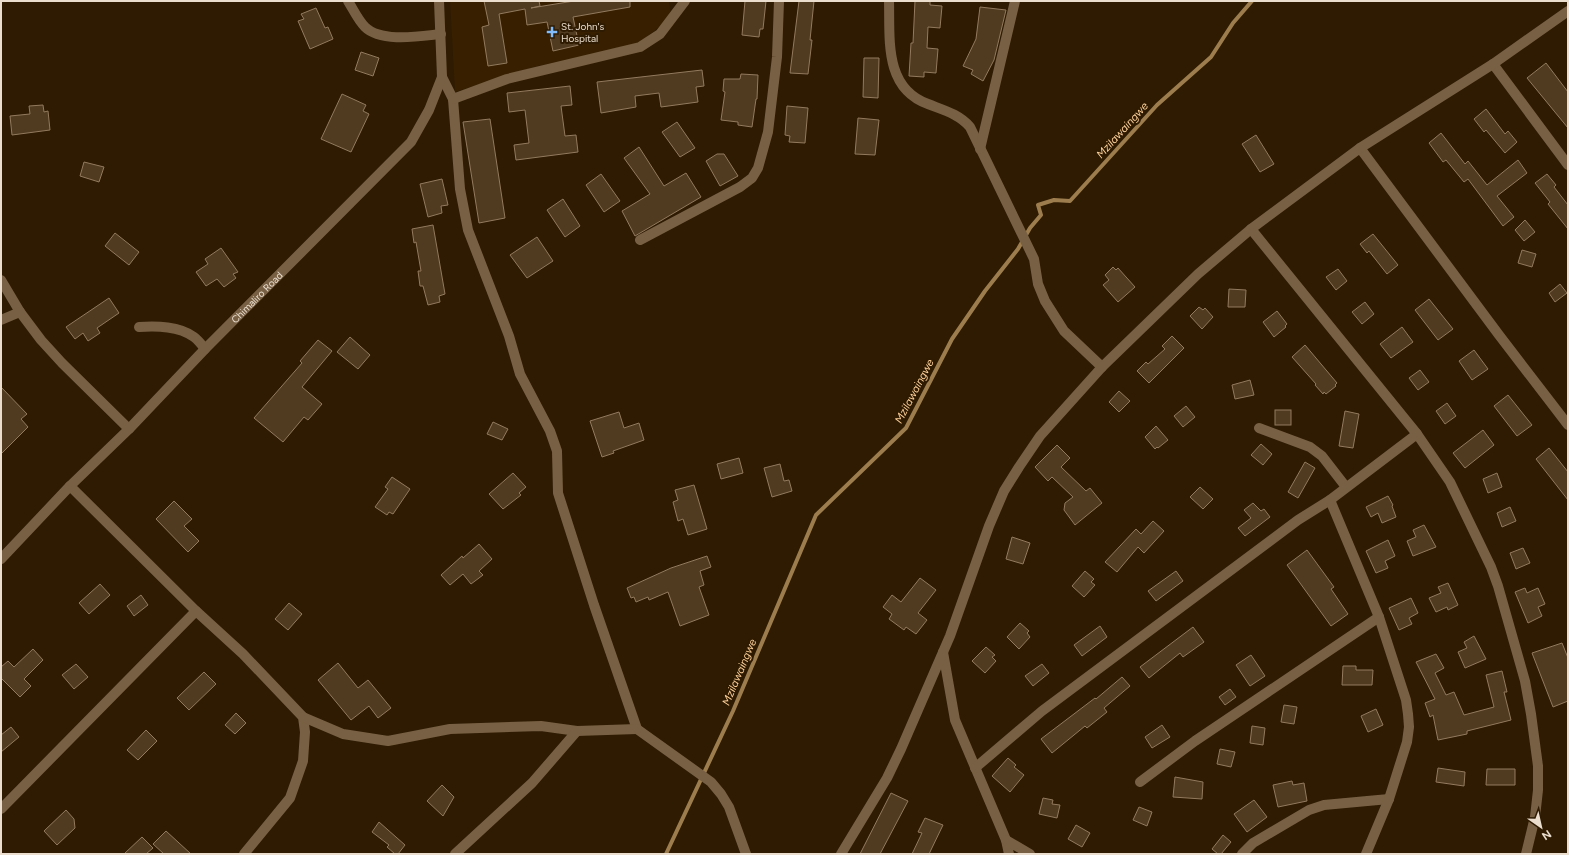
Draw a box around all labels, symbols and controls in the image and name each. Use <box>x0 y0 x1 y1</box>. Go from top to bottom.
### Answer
place label: St. John's Hospital <box>561 20 605 45</box>
marker: St. John's Hospital <box>546 26 558 38</box>
water label: Mzilawaingwe <box>1094 100 1151 161</box>
street label: Chimaliro Road <box>228 269 286 326</box>
water label: Mzilawaingwe <box>892 357 937 426</box>
water label: Mzilawaingwe <box>720 637 759 707</box>
north arrow <box>1521 807 1561 847</box>
text: N <box>1539 827 1553 843</box>

